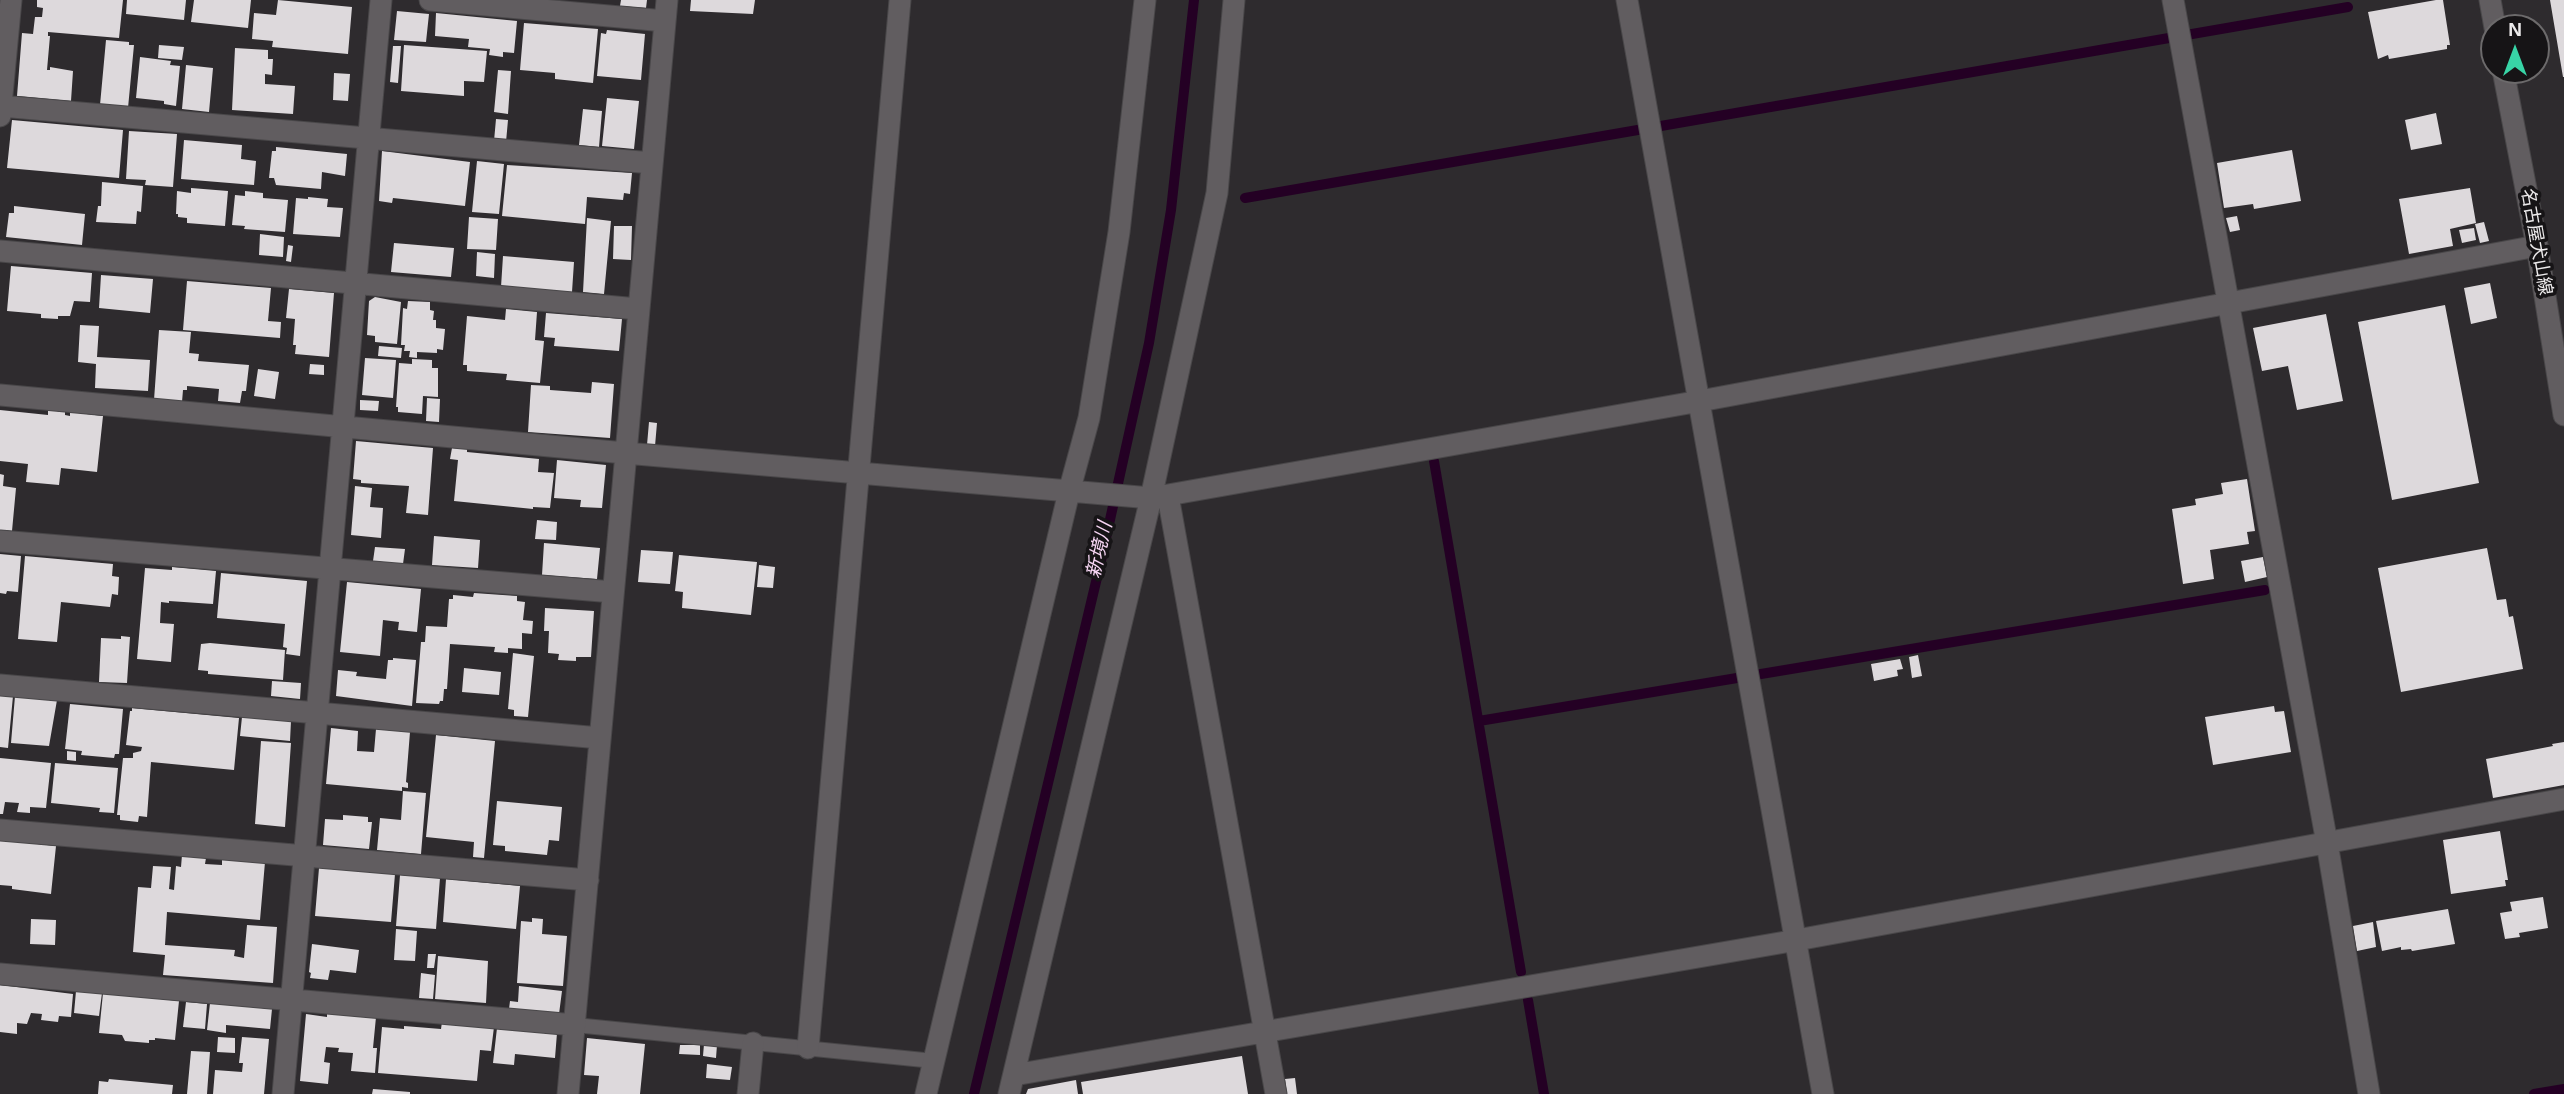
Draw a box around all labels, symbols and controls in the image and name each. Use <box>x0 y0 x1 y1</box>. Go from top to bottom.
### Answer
north arrow <box>2480 14 2550 84</box>
text: N <box>2508 19 2522 40</box>
street label: 名古屋犬山線 <box>2516 187 2556 297</box>
water label: 新境川 <box>1082 520 1118 580</box>

